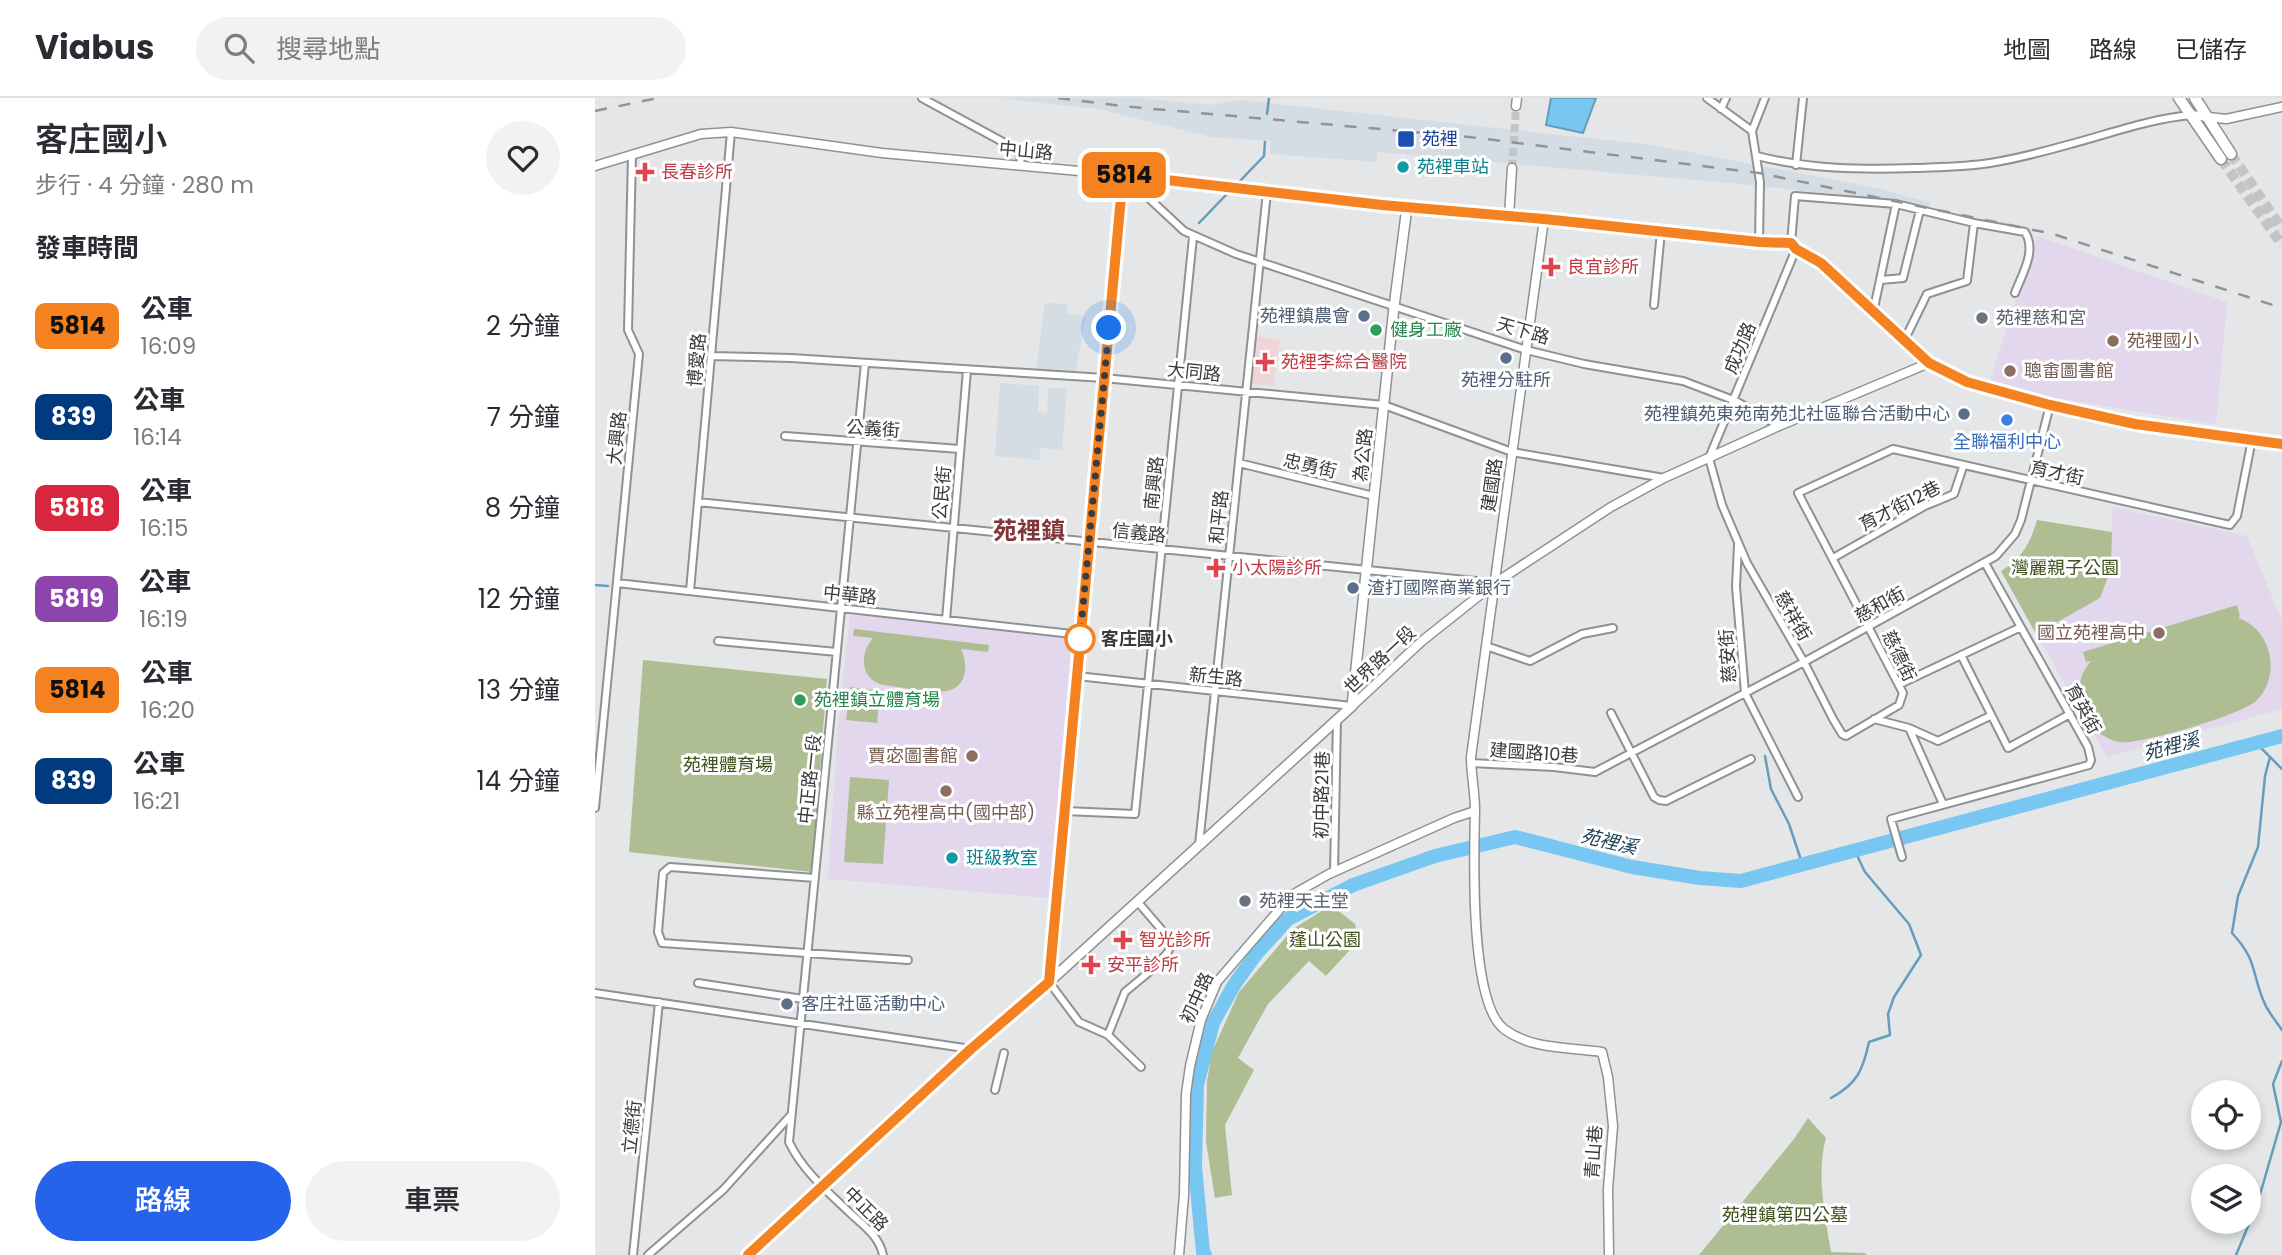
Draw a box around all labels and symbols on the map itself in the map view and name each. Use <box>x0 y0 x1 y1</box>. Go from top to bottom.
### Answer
place label: 苑裡 <box>1422 126 1458 151</box>
marker: 苑裡 <box>1396 129 1416 149</box>
street label: 中山路 <box>998 136 1054 165</box>
line badge: 5814 <box>1075 152 1173 198</box>
place label: 苑裡車站 <box>1417 154 1489 179</box>
place label: 長春診所 <box>661 159 733 184</box>
marker: 苑裡車站 <box>1395 159 1411 175</box>
marker: 長春診所 <box>635 162 655 182</box>
place label: 良宜診所 <box>1567 254 1639 279</box>
marker: 良宜診所 <box>1541 257 1561 277</box>
place label: 苑裡鎮農會 <box>1260 303 1350 328</box>
place label: 苑裡慈和宮 <box>1996 305 2086 330</box>
marker: 苑裡鎮農會 <box>1356 308 1372 324</box>
your location <box>1091 310 1126 345</box>
marker: 苑裡慈和宮 <box>1974 310 1990 326</box>
street label: 天下路 <box>1494 311 1553 350</box>
place label: 健身工廠 <box>1390 317 1462 342</box>
street label: 成功路 <box>1717 318 1762 378</box>
marker: 健身工廠 <box>1368 322 1384 338</box>
place label: 苑裡國小 <box>2127 328 2199 353</box>
street label: 博愛路 <box>682 332 711 388</box>
marker: 苑裡國小 <box>2105 333 2121 349</box>
place label: 苑裡李綜合醫院 <box>1281 349 1407 374</box>
marker: 苑裡分駐所 <box>1498 350 1514 366</box>
marker: 苑裡李綜合醫院 <box>1255 352 1275 372</box>
street label: 大同路 <box>1166 356 1222 387</box>
place label: 聰畬圖書館 <box>2024 358 2114 383</box>
marker: 聰畬圖書館 <box>2002 363 2018 379</box>
place label: 苑裡分駐所 <box>1461 367 1551 392</box>
place label: 苑裡鎮苑東苑南苑北社區聯合活動中心 <box>1644 401 1950 426</box>
marker: 苑裡鎮苑東苑南苑北社區聯合活動中心 <box>1956 406 1972 422</box>
street label: 大興路 <box>601 410 632 466</box>
marker: 全聯福利中心 <box>1999 412 2015 428</box>
street label: 公義街 <box>845 414 901 443</box>
street label: 為公路 <box>1347 427 1378 483</box>
place label: 全聯福利中心 <box>1953 429 2061 454</box>
street label: 忠勇街 <box>1281 447 1339 484</box>
street label: 南興路 <box>1138 455 1169 511</box>
street label: 育才街 <box>2028 455 2086 490</box>
street label: 建國路 <box>1475 456 1508 513</box>
street label: 公民街 <box>927 465 956 521</box>
street label: 育才街12巷 <box>1855 474 1945 537</box>
street label: 和平路 <box>1203 489 1234 545</box>
district label: 苑裡鎮 <box>993 514 1065 547</box>
street label: 信義路 <box>1111 517 1167 548</box>
place label: 小太陽診所 <box>1232 555 1322 580</box>
park label: 灣麗親子公園 <box>2011 555 2119 580</box>
marker: 小太陽診所 <box>1206 558 1226 578</box>
place label: 渣打國際商業銀行 <box>1367 575 1511 600</box>
street label: 中華路 <box>822 579 878 610</box>
marker: 渣打國際商業銀行 <box>1345 580 1361 596</box>
street label: 慈和街 <box>1850 581 1909 629</box>
street label: 慈祥街 <box>1769 586 1818 645</box>
street label: 世界路一段 <box>1338 620 1421 699</box>
place label: 國立苑裡高中 <box>2037 620 2145 645</box>
marker: 客庄國小 <box>1065 624 1095 654</box>
marker: 國立苑裡高中 <box>2151 625 2167 641</box>
place label: 客庄國小 <box>1101 626 1173 651</box>
street label: 慈德街 <box>1876 626 1923 686</box>
street label: 慈安街 <box>1713 628 1742 684</box>
street label: 新生路 <box>1188 661 1244 692</box>
street label: 育英街 <box>2059 679 2107 738</box>
place label: 苑裡鎮立體育場 <box>814 687 940 712</box>
marker: 苑裡鎮立體育場 <box>792 692 808 708</box>
water label: 苑裡溪 <box>2140 725 2205 767</box>
street label: 中正路一段 <box>792 733 827 825</box>
street label: 建國路10巷 <box>1489 737 1579 768</box>
place label: 賈宓圖書館 <box>868 743 958 768</box>
marker: 賈宓圖書館 <box>964 748 980 764</box>
street label: 初中路21巷 <box>1308 751 1335 839</box>
park label: 苑裡體育場 <box>683 752 773 777</box>
marker: 縣立苑裡高中(國中部) <box>938 783 954 799</box>
place label: 縣立苑裡高中(國中部) <box>857 800 1035 825</box>
water label: 苑裡溪 <box>1578 822 1643 862</box>
place label: 班級教室 <box>966 845 1038 870</box>
marker: 班級教室 <box>944 850 960 866</box>
place label: 苑裡天主堂 <box>1259 888 1349 913</box>
marker: 苑裡天主堂 <box>1237 893 1253 909</box>
place label: 智光診所 <box>1139 927 1211 952</box>
park label: 蓬山公園 <box>1289 927 1361 952</box>
marker: 智光診所 <box>1113 930 1133 950</box>
place label: 安平診所 <box>1107 952 1179 977</box>
marker: 安平診所 <box>1081 955 1101 975</box>
street label: 初中路 <box>1174 968 1219 1028</box>
place label: 客庄社區活動中心 <box>801 991 945 1016</box>
marker: 客庄社區活動中心 <box>779 996 795 1012</box>
street label: 立德街 <box>616 1099 647 1155</box>
street label: 青山巷 <box>1579 1124 1608 1180</box>
street label: 中正路 <box>838 1181 894 1237</box>
park label: 苑裡鎮第四公墓 <box>1722 1202 1848 1227</box>

